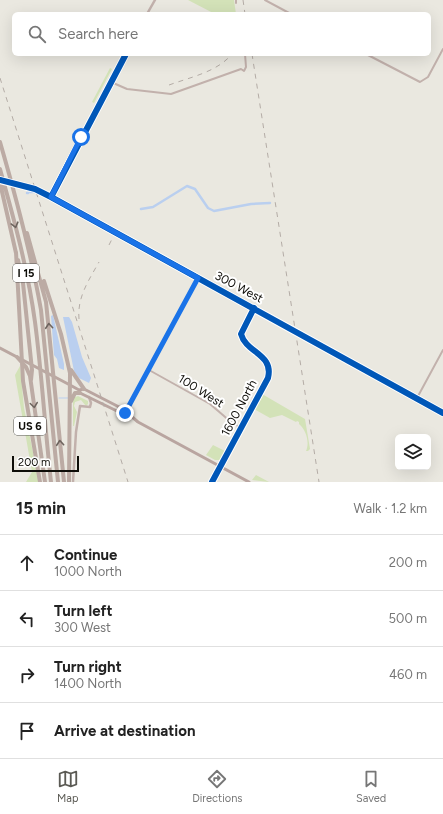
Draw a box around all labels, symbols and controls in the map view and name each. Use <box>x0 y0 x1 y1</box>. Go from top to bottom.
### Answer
search box <box>12 12 431 56</box>
icon: search <box>26 23 48 45</box>
text: Search here <box>58 25 138 43</box>
route start <box>72 128 90 146</box>
one-way arrow <box>11 222 19 229</box>
road number: I 15 <box>13 264 39 282</box>
street label: 300 West <box>212 268 266 306</box>
one-way arrow <box>45 323 54 329</box>
street label: 100 West <box>176 372 227 411</box>
street label: 1600 North <box>218 377 260 438</box>
one-way arrow <box>29 402 38 408</box>
route end <box>116 404 134 422</box>
road number: US 6 <box>14 417 46 435</box>
map controls <box>395 434 431 470</box>
button: layers <box>395 434 431 470</box>
one-way arrow <box>55 440 64 446</box>
scale bar <box>12 454 79 473</box>
text: 200 m <box>18 456 50 469</box>
text: 15 min <box>16 498 66 518</box>
text: Walk · 1.2 km <box>354 501 427 516</box>
text: Continue <box>54 546 117 564</box>
icon: ahead <box>16 552 38 574</box>
text: 200 m <box>389 555 427 570</box>
text: 1000 North <box>54 564 122 579</box>
text: Turn left <box>54 602 112 620</box>
icon: left <box>16 608 38 630</box>
text: 500 m <box>389 611 427 626</box>
text: 300 West <box>54 620 111 635</box>
text: Turn right <box>54 658 122 676</box>
icon: right <box>16 664 38 686</box>
text: 460 m <box>389 667 427 682</box>
text: 1400 North <box>54 676 121 691</box>
icon: arrive <box>16 720 38 742</box>
text: Arrive at destination <box>54 722 195 740</box>
tab: Map <box>57 768 79 805</box>
tab: Directions <box>192 768 242 805</box>
tab: Saved <box>356 768 386 805</box>

